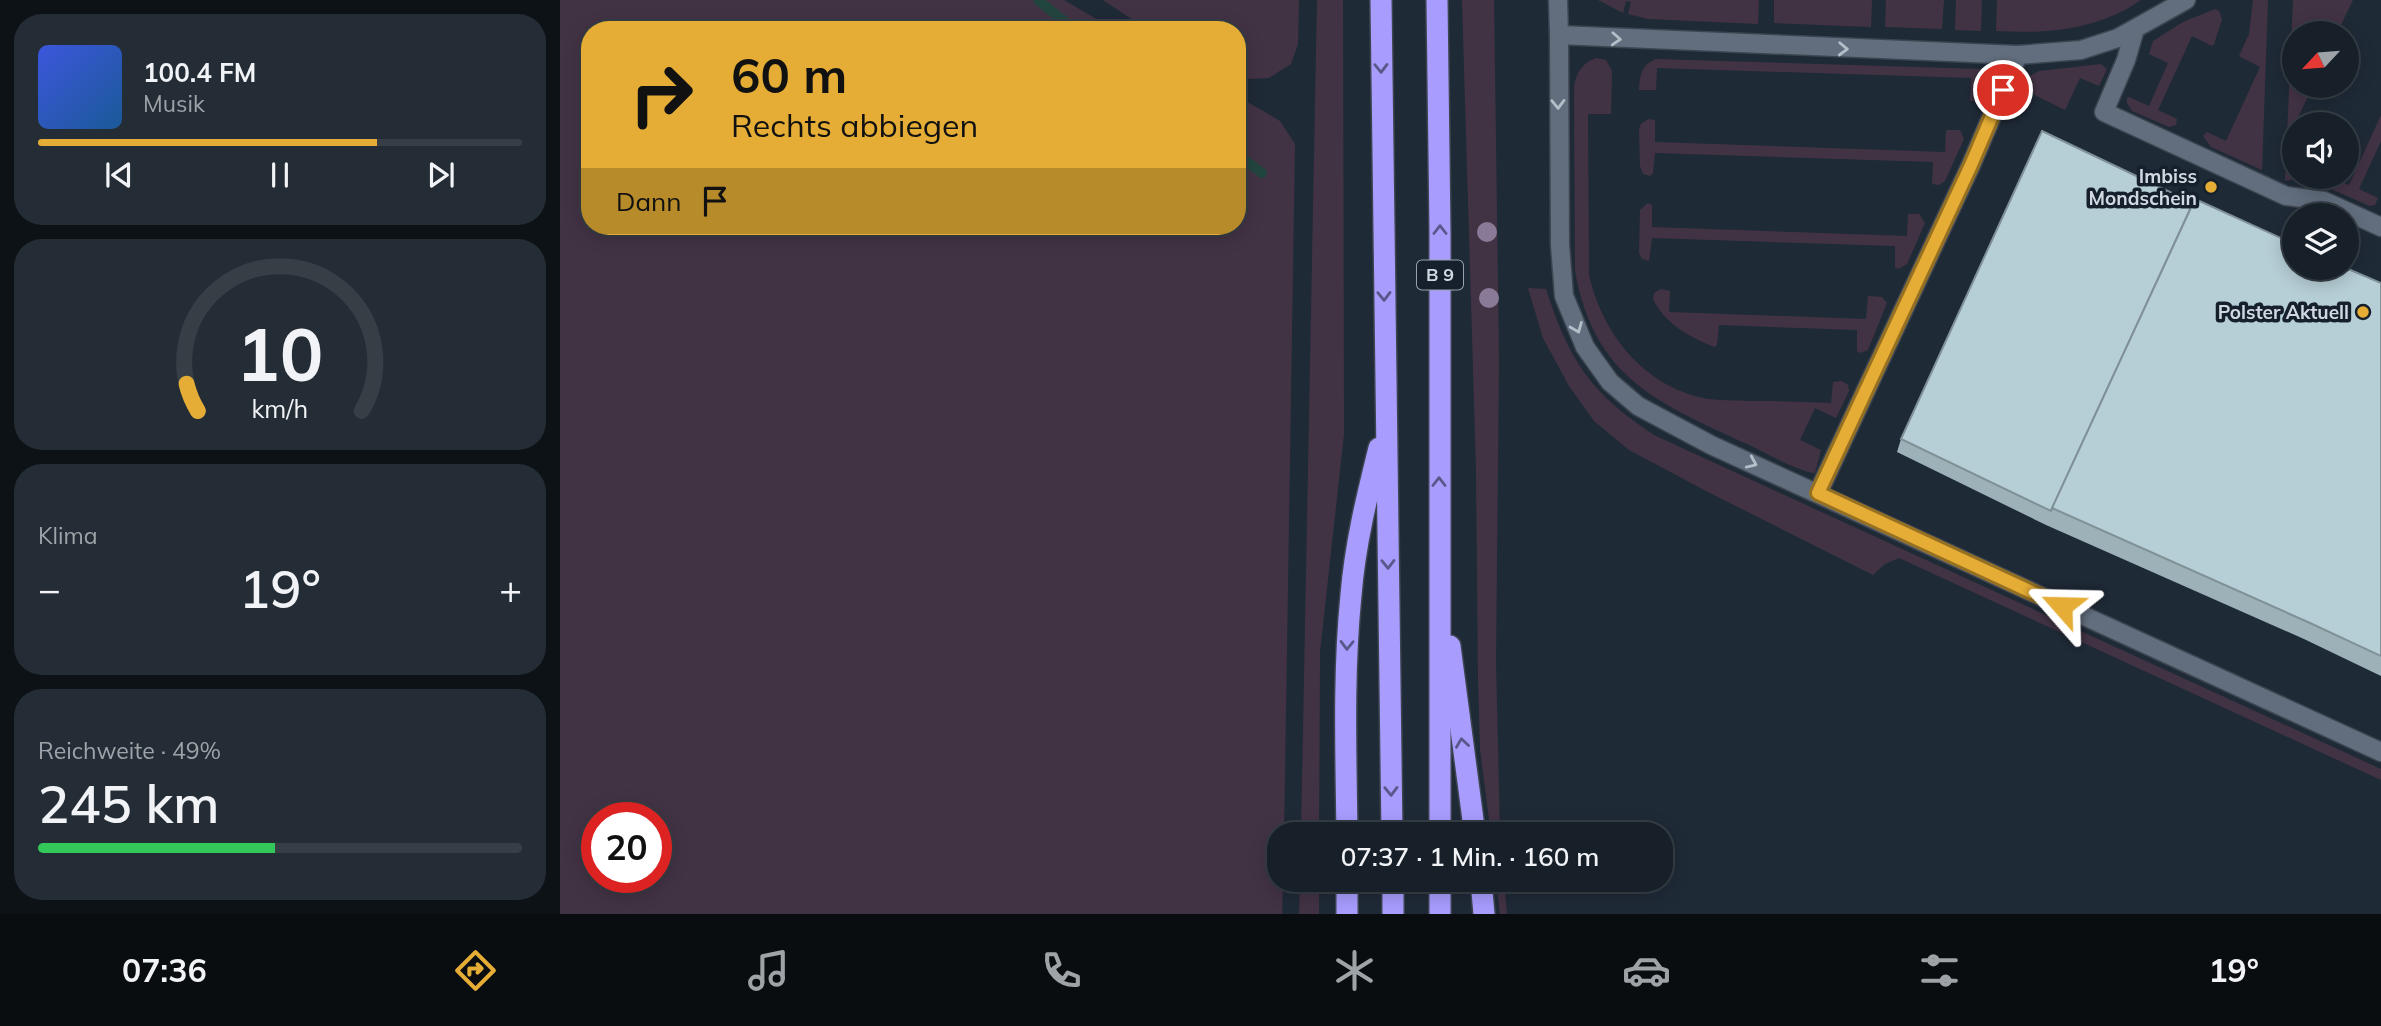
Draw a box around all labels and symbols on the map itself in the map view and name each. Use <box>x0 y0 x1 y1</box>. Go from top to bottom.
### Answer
north arrow <box>2282 21 2359 98</box>
one-way arrow <box>1611 31 1622 46</box>
one-way arrow <box>1838 41 1849 56</box>
pin <box>1973 60 2033 120</box>
one-way arrow <box>1373 63 1389 74</box>
one-way arrow <box>1550 99 1566 109</box>
place label: Imbiss Mondschein <box>2089 164 2197 210</box>
marker: Imbiss Mondschein <box>2203 179 2219 195</box>
one-way arrow <box>1432 224 1448 235</box>
road number: B 9 <box>1417 260 1463 290</box>
one-way arrow <box>1377 290 1392 301</box>
place label: Polster Aktuell <box>2218 300 2349 324</box>
marker: Polster Aktuell <box>2355 304 2371 320</box>
one-way arrow <box>1569 322 1583 334</box>
one-way arrow <box>1745 455 1757 469</box>
one-way arrow <box>1431 476 1447 487</box>
one-way arrow <box>1380 559 1396 570</box>
position arrow <box>2025 569 2099 643</box>
one-way arrow <box>1340 640 1355 651</box>
one-way arrow <box>1455 737 1470 749</box>
one-way arrow <box>1383 787 1399 797</box>
speed limit sign: 20 <box>581 802 672 893</box>

